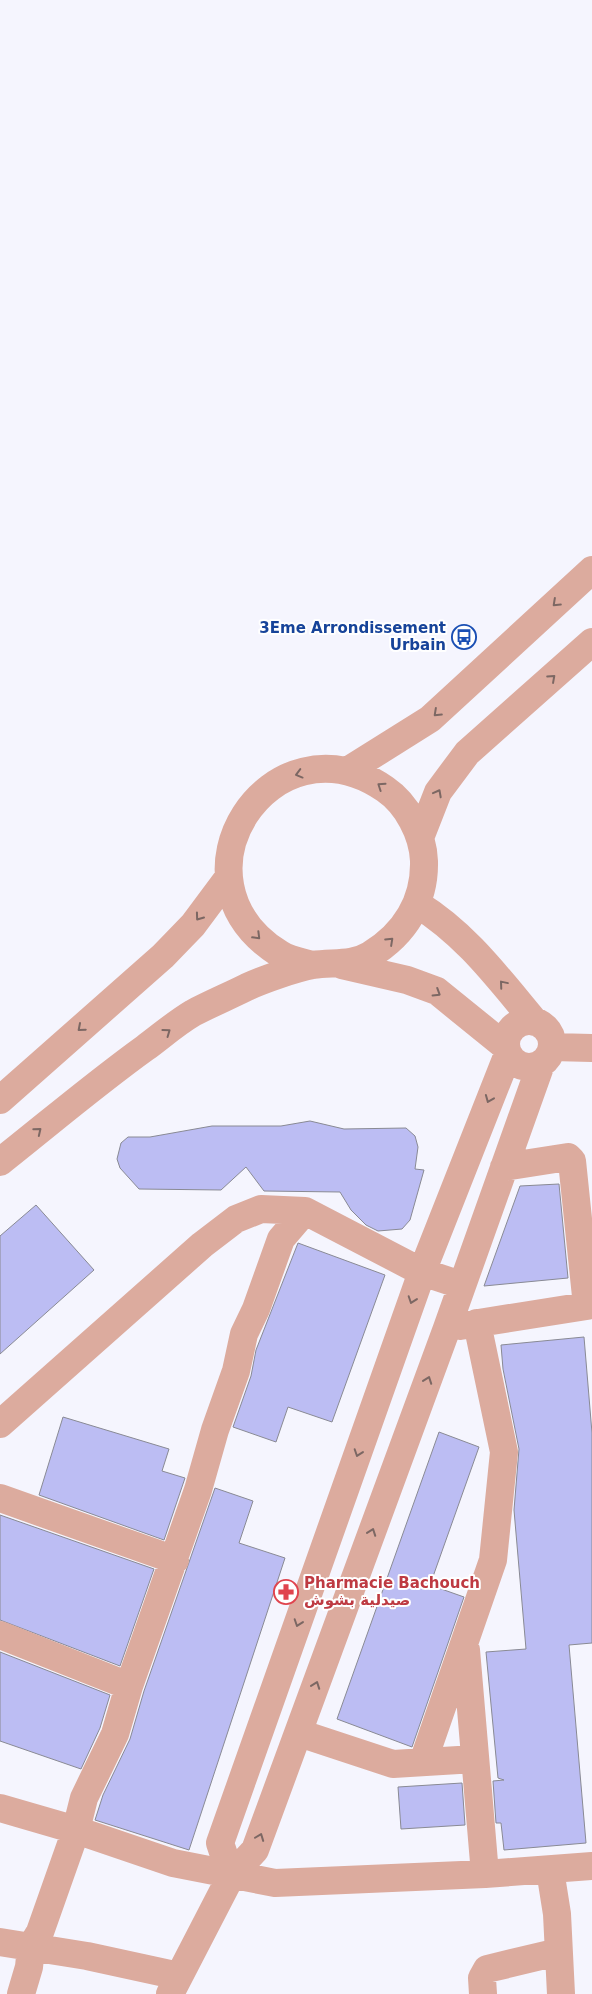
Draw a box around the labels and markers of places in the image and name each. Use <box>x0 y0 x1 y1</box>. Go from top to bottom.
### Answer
place label: 3Eme Arrondissement Urbain <box>259 619 446 654</box>
bus stop icon: 3Eme Arrondissement Urbain <box>451 624 477 650</box>
place label: Pharmacie Bachouch صيدلية بشوش <box>304 1574 480 1609</box>
pharmacy icon: Pharmacie Bachouch صيدلية بشوش <box>273 1579 299 1605</box>

